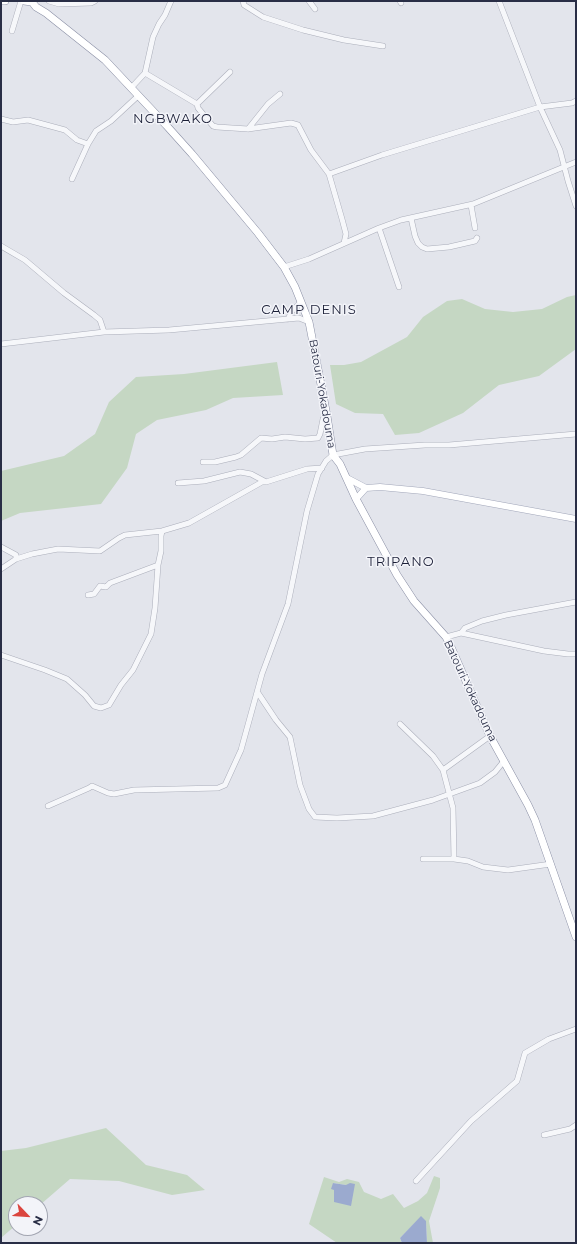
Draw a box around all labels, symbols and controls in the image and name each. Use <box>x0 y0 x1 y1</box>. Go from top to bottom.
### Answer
district label: NGBWAKO <box>133 111 213 127</box>
district label: CAMP DENIS <box>261 302 357 318</box>
street label: Batouri-Yokadouma <box>306 338 338 450</box>
district label: TRIPANO <box>367 554 435 570</box>
street label: Batouri-Yokadouma <box>441 638 499 744</box>
north arrow <box>8 1196 48 1236</box>
text: N <box>30 1214 46 1228</box>

